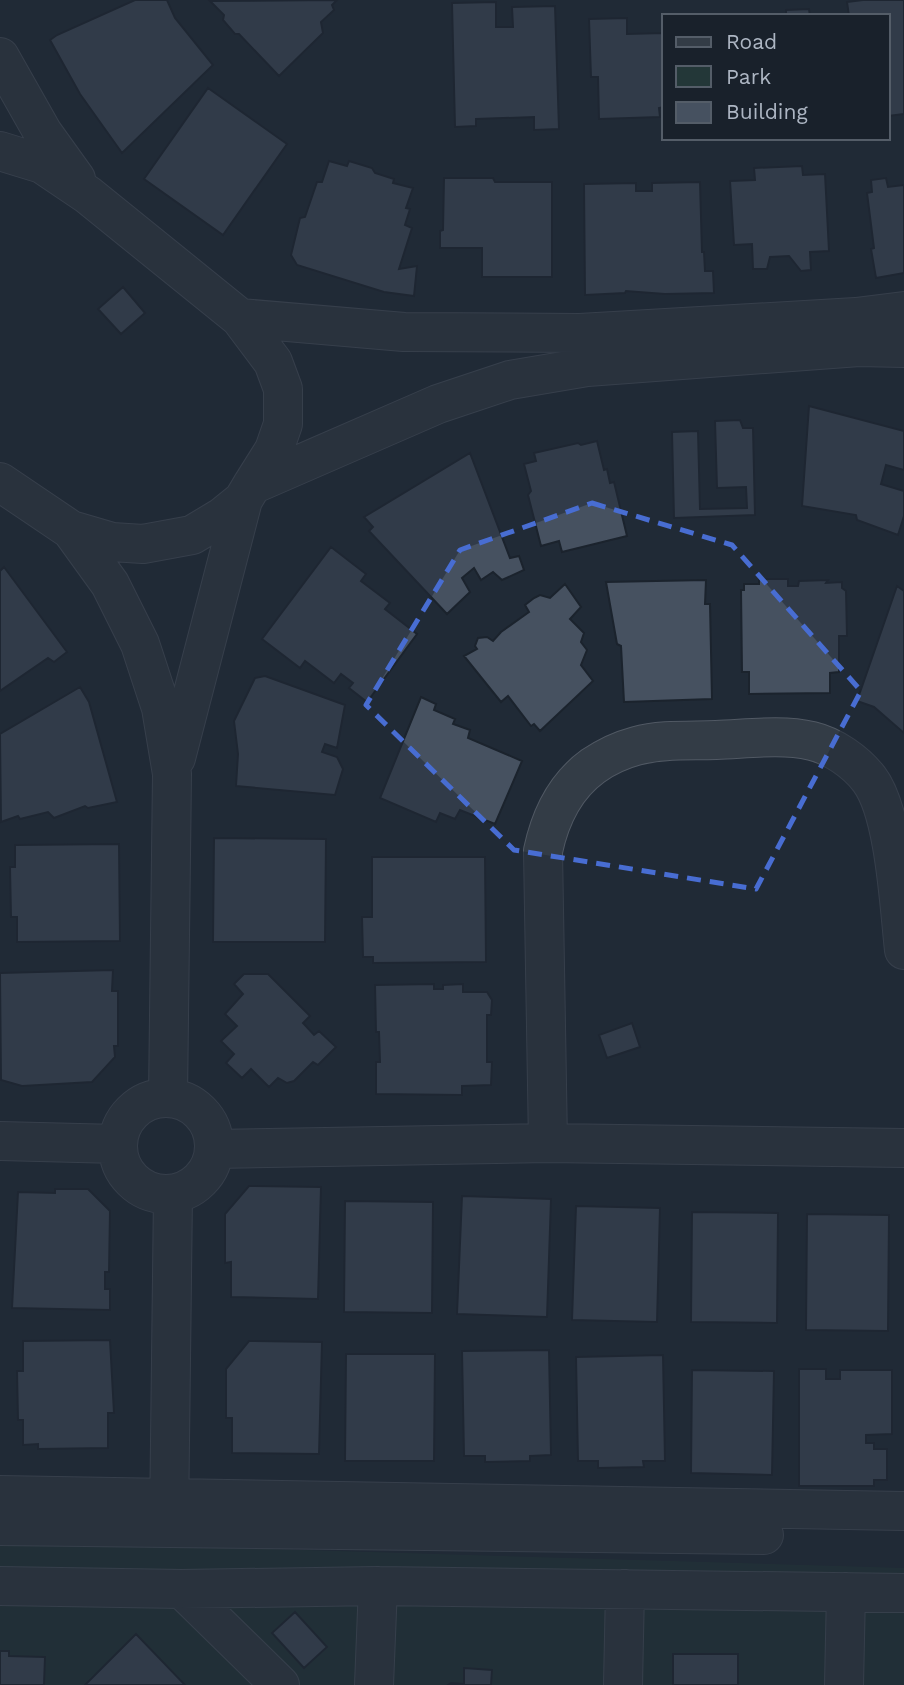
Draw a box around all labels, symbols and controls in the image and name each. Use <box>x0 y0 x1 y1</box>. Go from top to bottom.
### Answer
legend <box>662 14 890 140</box>
text: Road <box>726 29 777 54</box>
text: Park <box>726 64 771 89</box>
text: Building <box>726 99 808 124</box>

